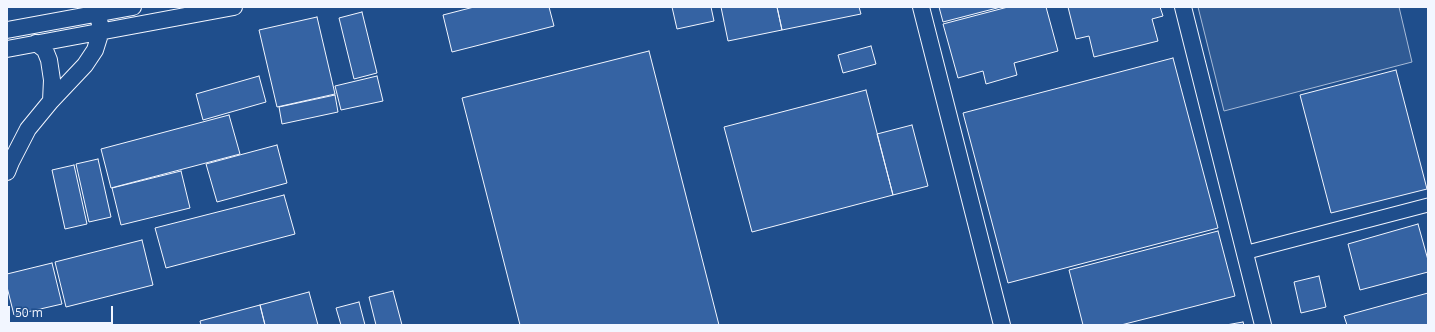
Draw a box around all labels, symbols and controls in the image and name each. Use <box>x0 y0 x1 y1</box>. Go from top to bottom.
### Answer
scale bar <box>10 298 115 324</box>
text: 50 m <box>15 304 43 321</box>

